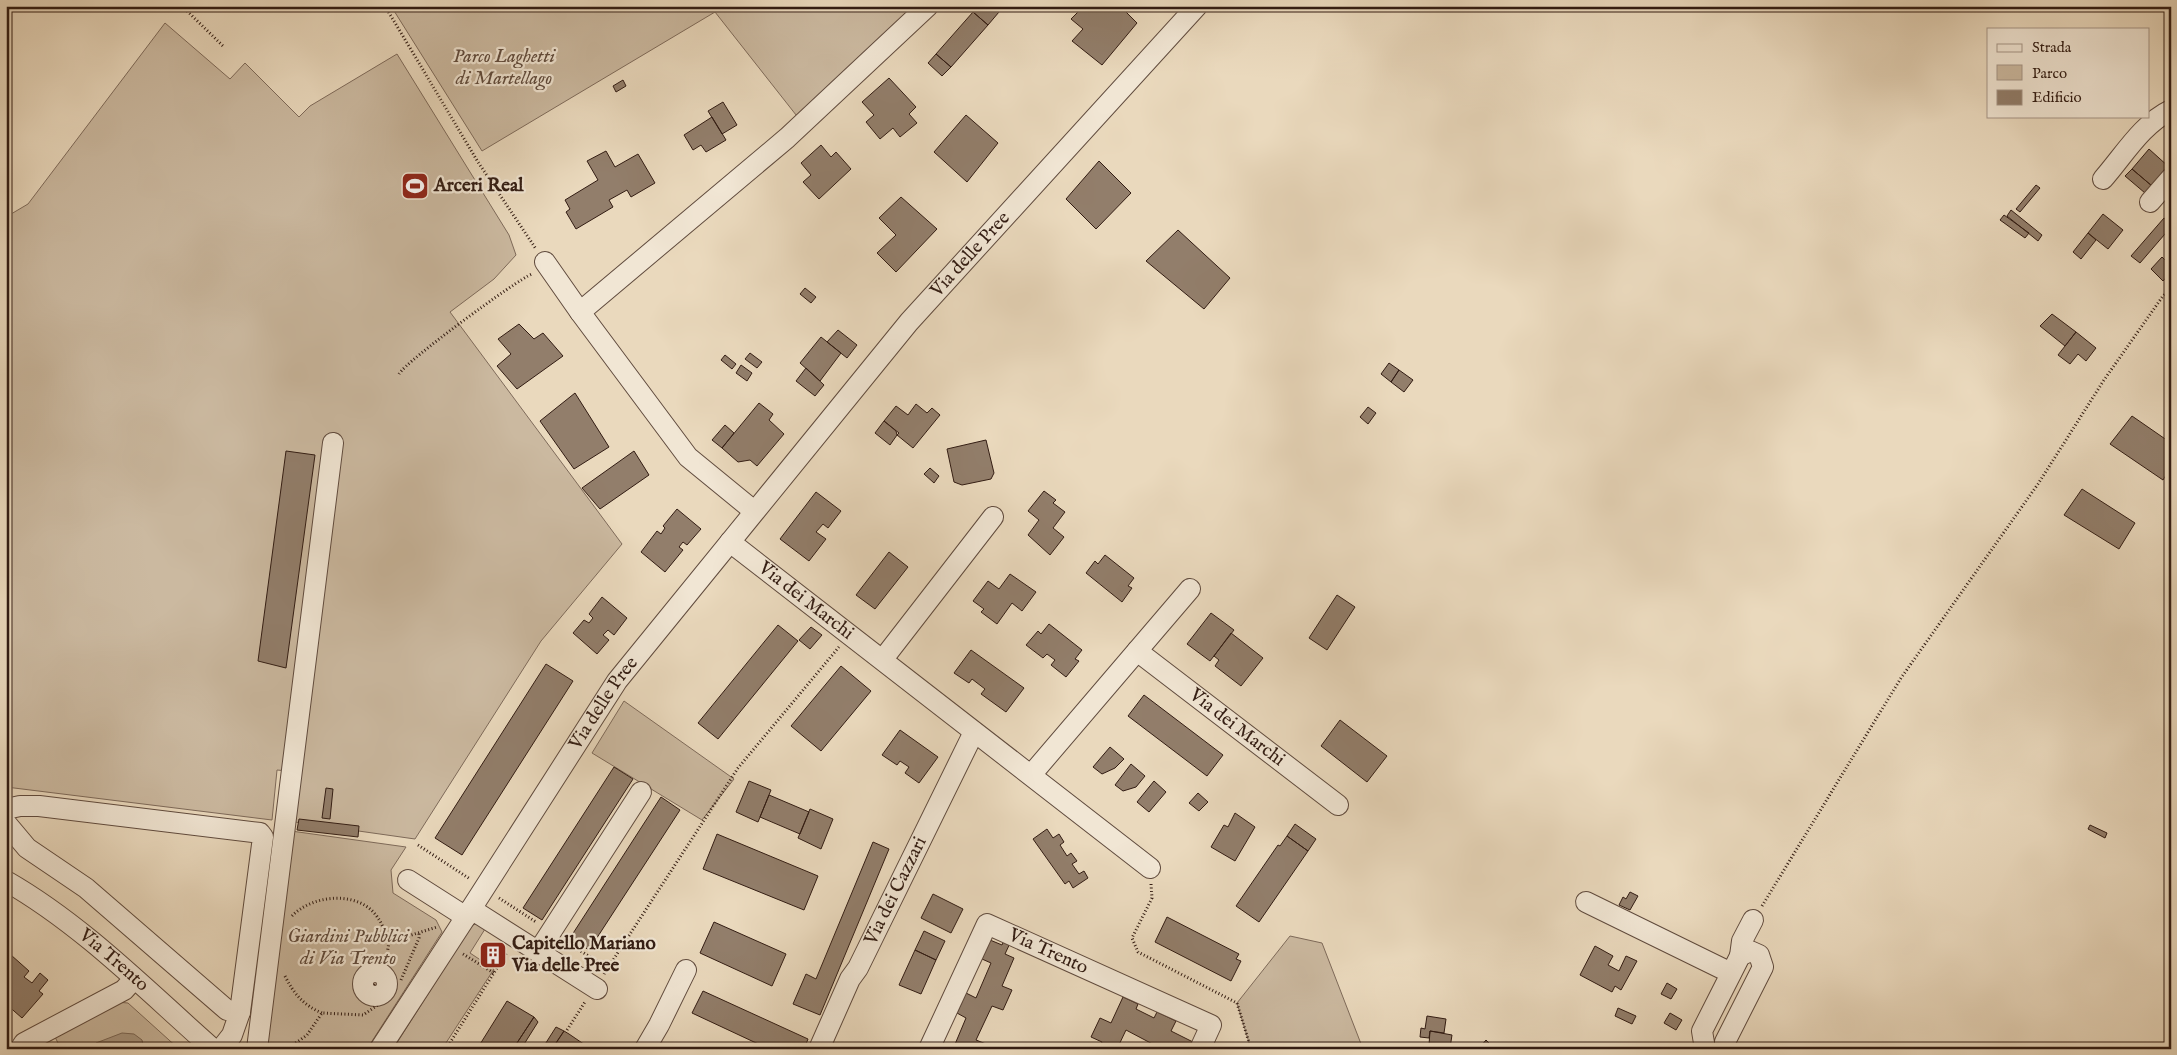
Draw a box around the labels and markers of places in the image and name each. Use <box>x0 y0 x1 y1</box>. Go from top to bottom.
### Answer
sports icon: Arceri Real <box>400 171 430 201</box>
place label: Arceri Real <box>433 174 524 198</box>
place label: Capitello Mariano Via delle Pree <box>511 932 656 978</box>
building icon: Capitello Mariano Via delle Pree <box>478 940 508 970</box>

